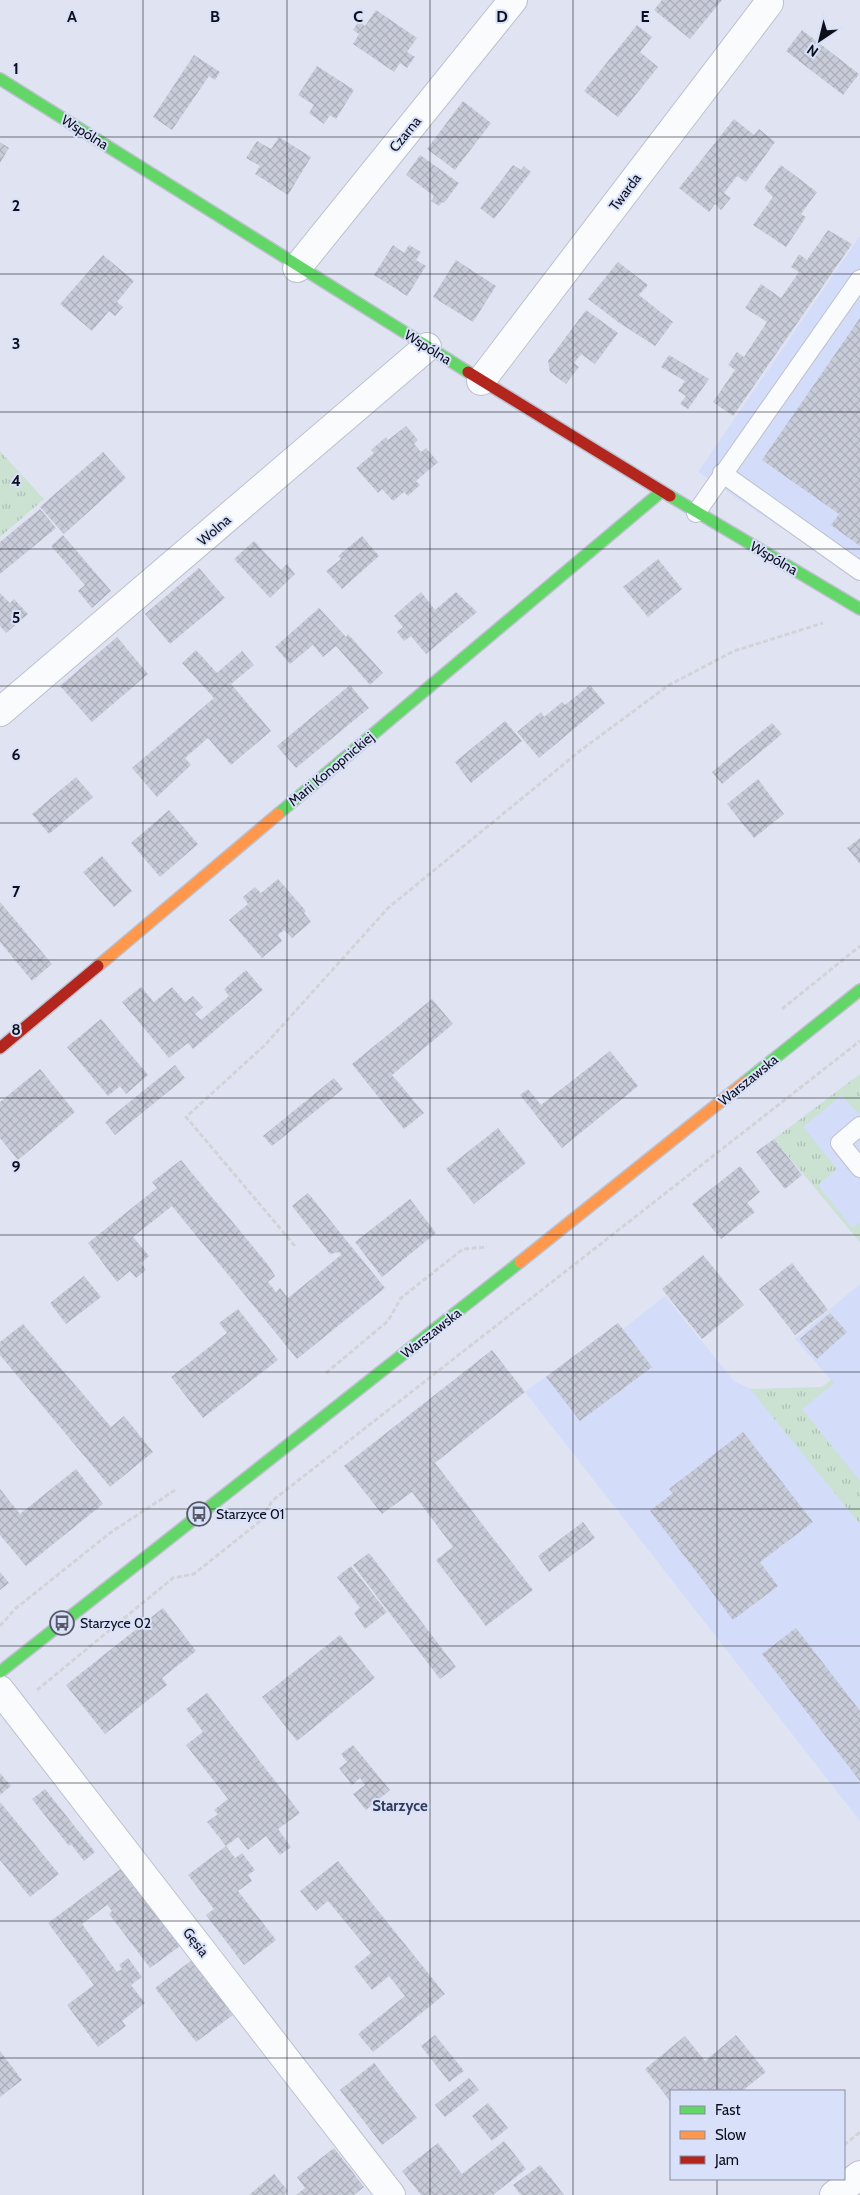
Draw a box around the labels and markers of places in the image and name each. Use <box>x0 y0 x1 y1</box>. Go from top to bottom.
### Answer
bus stop icon: Starzyce 01 <box>186 1501 212 1527</box>
place label: Starzyce 01 <box>216 1505 284 1523</box>
bus stop icon: Starzyce 02 <box>49 1610 75 1636</box>
place label: Starzyce 02 <box>80 1614 151 1632</box>

